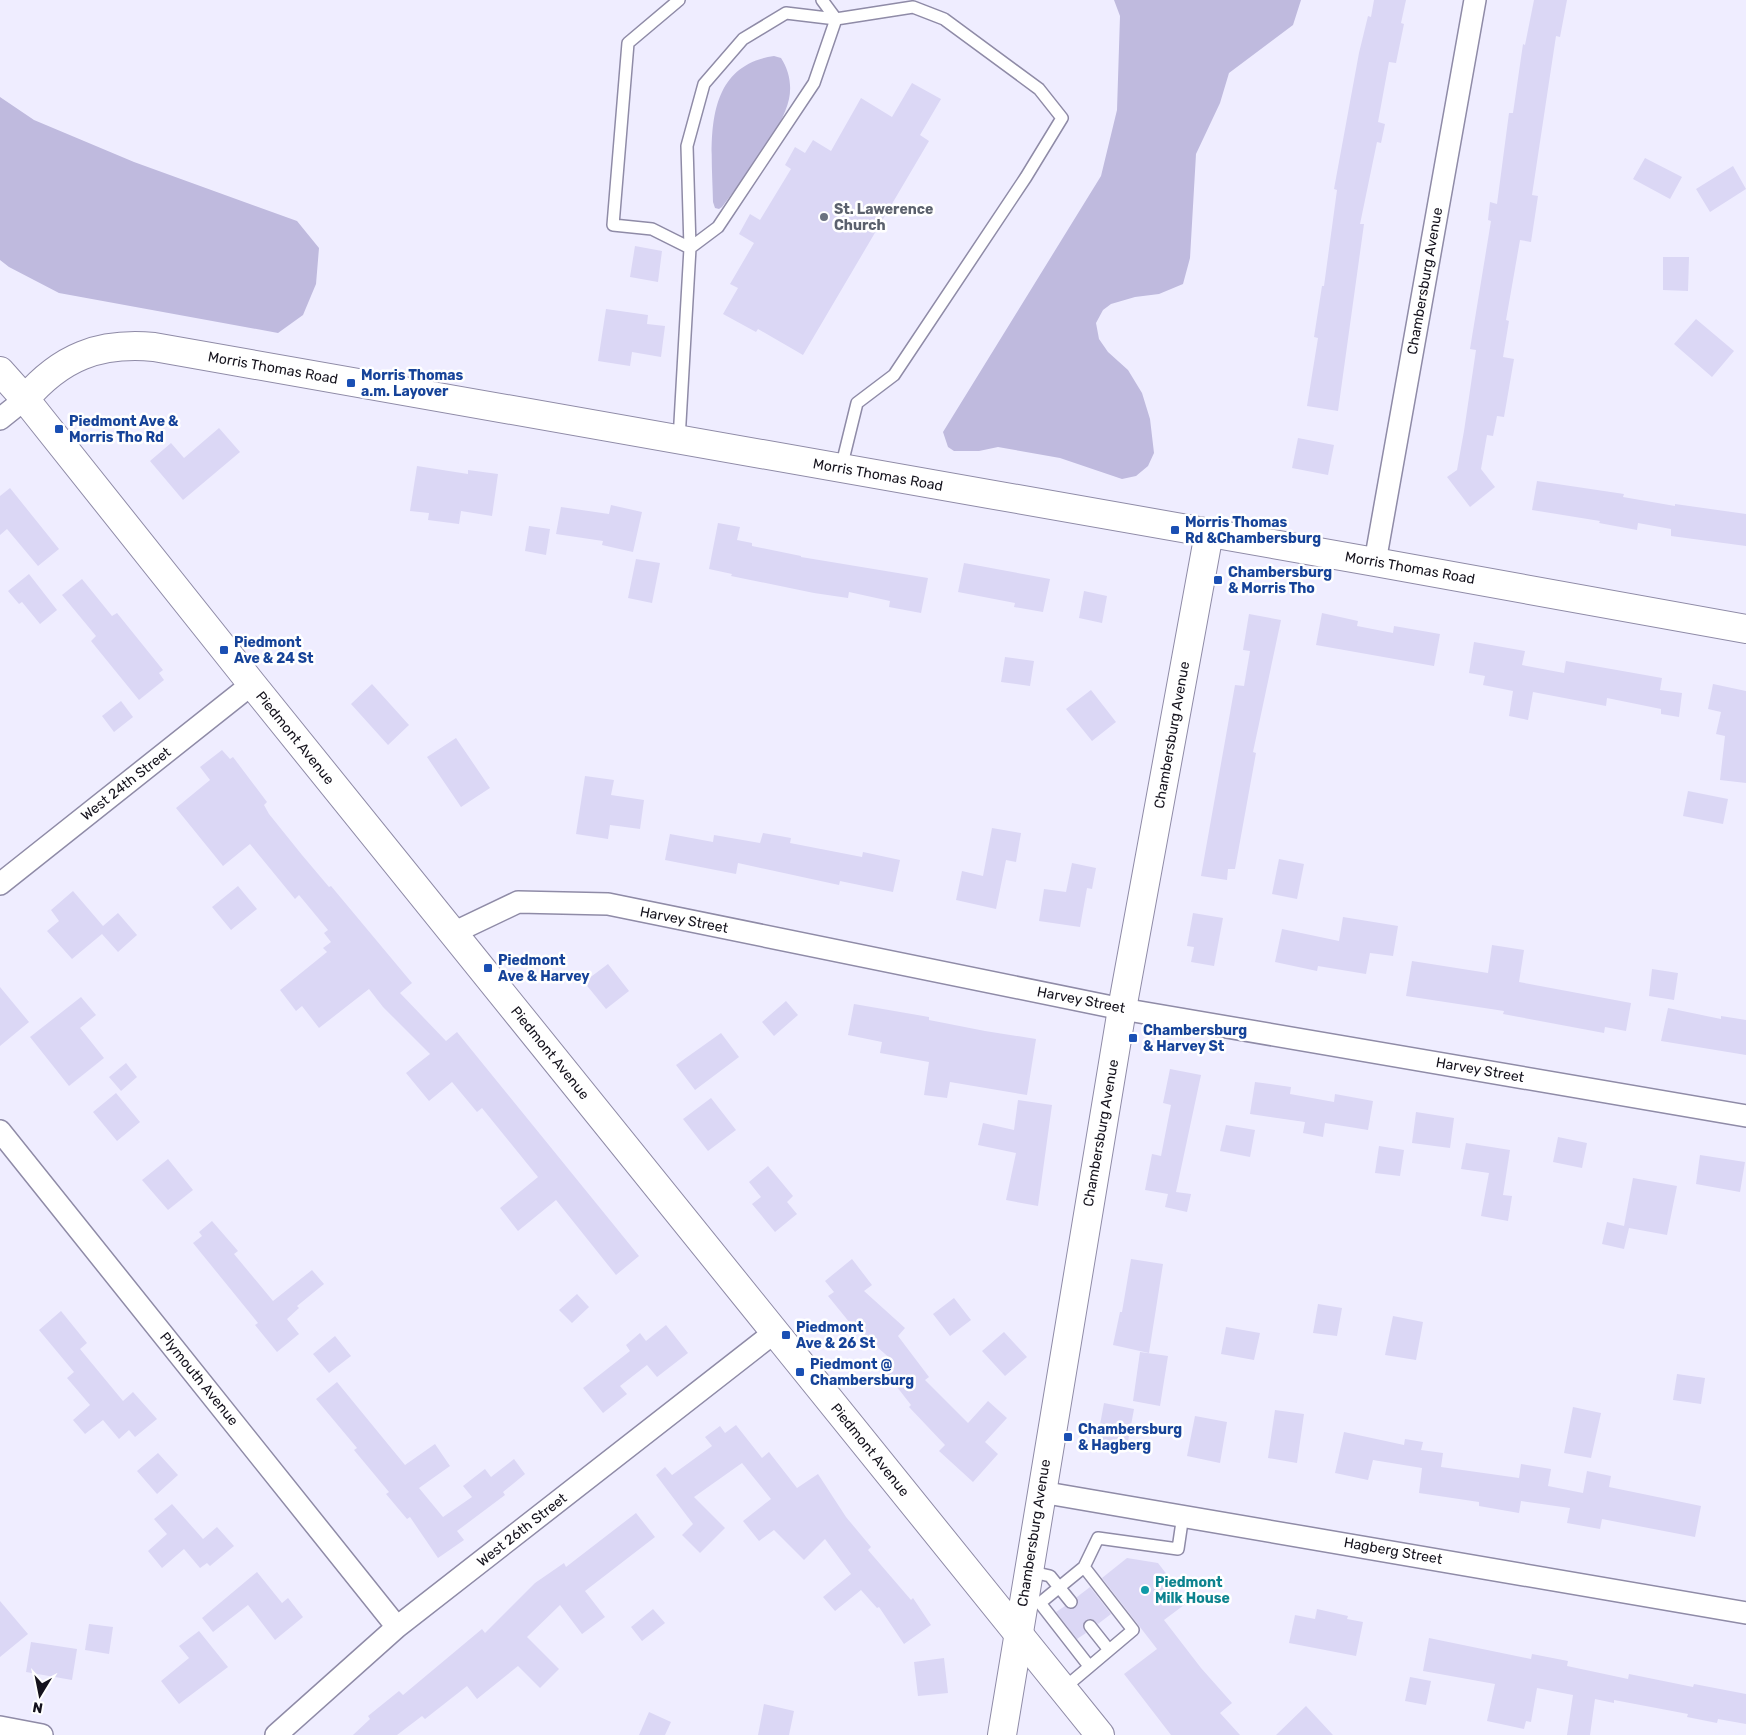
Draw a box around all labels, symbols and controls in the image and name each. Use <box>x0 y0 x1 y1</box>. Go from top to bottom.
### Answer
place label: St. Lawerence Church <box>834 201 933 234</box>
street label: Chambersburg Avenue <box>1404 206 1446 356</box>
marker: St. Lawerence Church <box>818 211 830 223</box>
street label: Morris Thomas Road <box>207 348 339 388</box>
place label: Morris Thomas a.m. Layover <box>361 367 464 400</box>
marker: Morris Thomas a.m. Layover <box>345 377 357 389</box>
place label: Piedmont Ave & Morris Tho Rd <box>69 413 179 446</box>
marker: Piedmont Ave & Morris Tho Rd <box>53 423 65 435</box>
street label: Morris Thomas Road <box>812 455 944 495</box>
place label: Morris Thomas Rd &Chambersburg <box>1185 514 1321 547</box>
marker: Morris Thomas Rd &Chambersburg <box>1169 524 1181 536</box>
street label: Morris Thomas Road <box>1344 548 1476 588</box>
place label: Chambersburg & Morris Tho <box>1228 564 1332 597</box>
marker: Chambersburg & Morris Tho <box>1212 574 1224 586</box>
place label: Piedmont Ave & 24 St <box>234 634 314 667</box>
marker: Piedmont Ave & 24 St <box>218 644 230 656</box>
street label: Chambersburg Avenue <box>1151 660 1193 810</box>
street label: Piedmont Avenue <box>252 688 338 788</box>
street label: West 24th Street <box>78 743 175 824</box>
street label: Harvey Street <box>639 903 730 937</box>
place label: Piedmont Ave & Harvey <box>498 952 590 985</box>
marker: Piedmont Ave & Harvey <box>482 962 494 974</box>
street label: Harvey Street <box>1036 983 1127 1017</box>
street label: Piedmont Avenue <box>507 1003 593 1103</box>
place label: Chambersburg & Harvey St <box>1143 1022 1247 1055</box>
marker: Chambersburg & Harvey St <box>1127 1032 1139 1044</box>
street label: Harvey Street <box>1435 1054 1526 1086</box>
street label: Chambersburg Avenue <box>1080 1058 1122 1208</box>
place label: Piedmont Ave & 26 St <box>796 1319 876 1352</box>
street label: Plymouth Avenue <box>156 1329 242 1429</box>
marker: Piedmont Ave & 26 St <box>780 1329 792 1341</box>
place label: Piedmont @ Chambersburg <box>810 1356 914 1389</box>
marker: Piedmont @ Chambersburg <box>794 1366 806 1378</box>
street label: Piedmont Avenue <box>827 1400 913 1500</box>
place label: Chambersburg & Hagberg <box>1078 1421 1182 1454</box>
marker: Chambersburg & Hagberg <box>1062 1431 1074 1443</box>
street label: Chambersburg Avenue <box>1014 1458 1054 1608</box>
street label: West 26th Street <box>474 1489 571 1570</box>
street label: Hagberg Street <box>1342 1534 1444 1568</box>
place label: Piedmont Milk House <box>1155 1574 1230 1607</box>
marker: Piedmont Milk House <box>1139 1584 1151 1596</box>
north arrow <box>15 1670 65 1720</box>
text: N <box>31 1698 44 1717</box>

